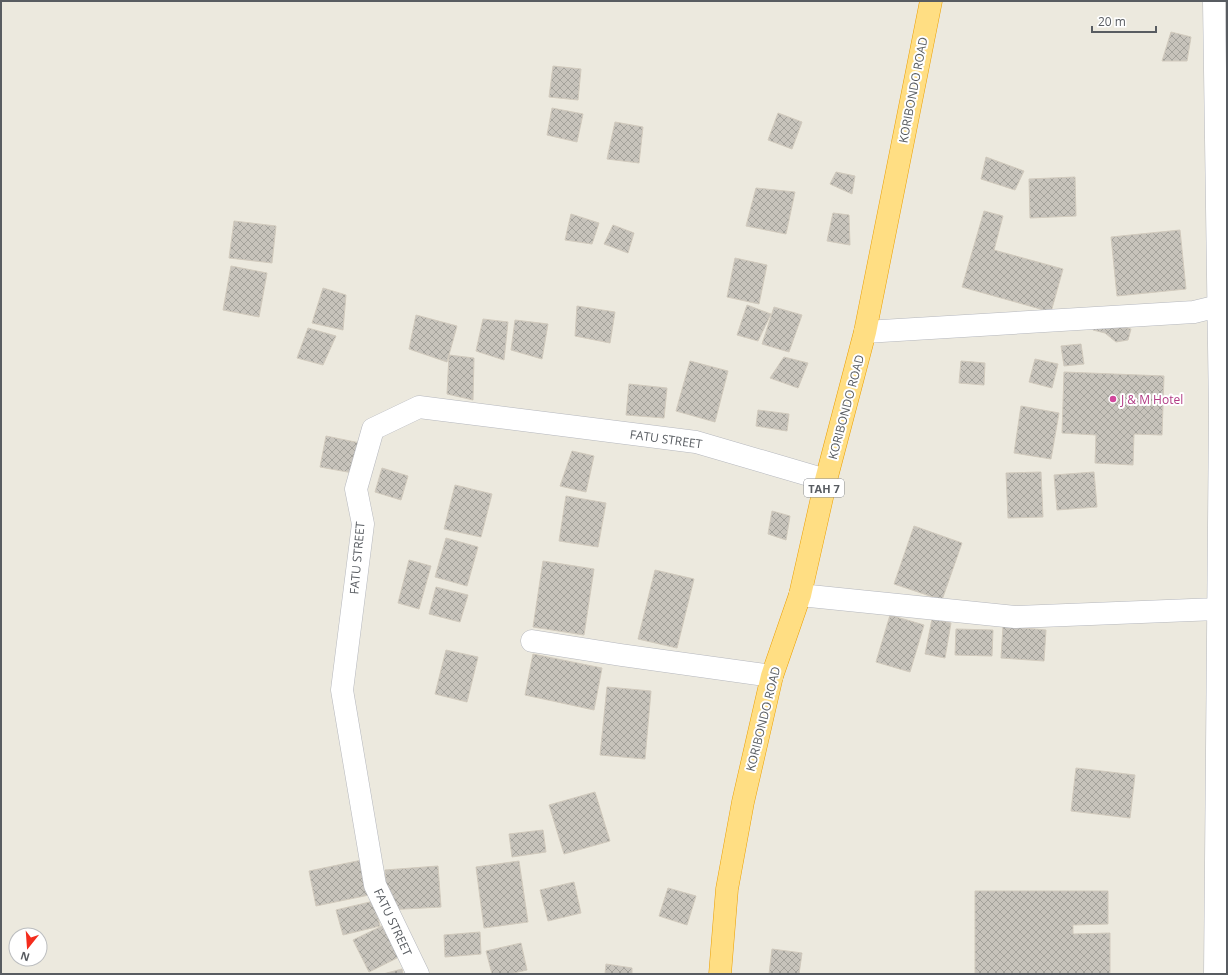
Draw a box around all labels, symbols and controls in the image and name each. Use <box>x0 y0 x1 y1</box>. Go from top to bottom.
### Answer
scale bar <box>1092 8 1156 34</box>
text: 20 m <box>1098 13 1126 30</box>
street label: KORIBONDO ROAD <box>894 35 932 145</box>
street label: KORIBONDO ROAD <box>824 353 868 461</box>
place label: J & M Hotel <box>1120 391 1183 408</box>
marker: J & M Hotel <box>1108 394 1118 404</box>
street label: FATU STREET <box>629 426 704 453</box>
road number: TAH 7 <box>804 479 844 497</box>
street label: FATU STREET <box>345 521 369 595</box>
street label: KORIBONDO ROAD <box>742 665 784 773</box>
street label: FATU STREET <box>370 885 416 959</box>
north arrow <box>8 927 48 967</box>
text: N <box>18 949 31 966</box>

